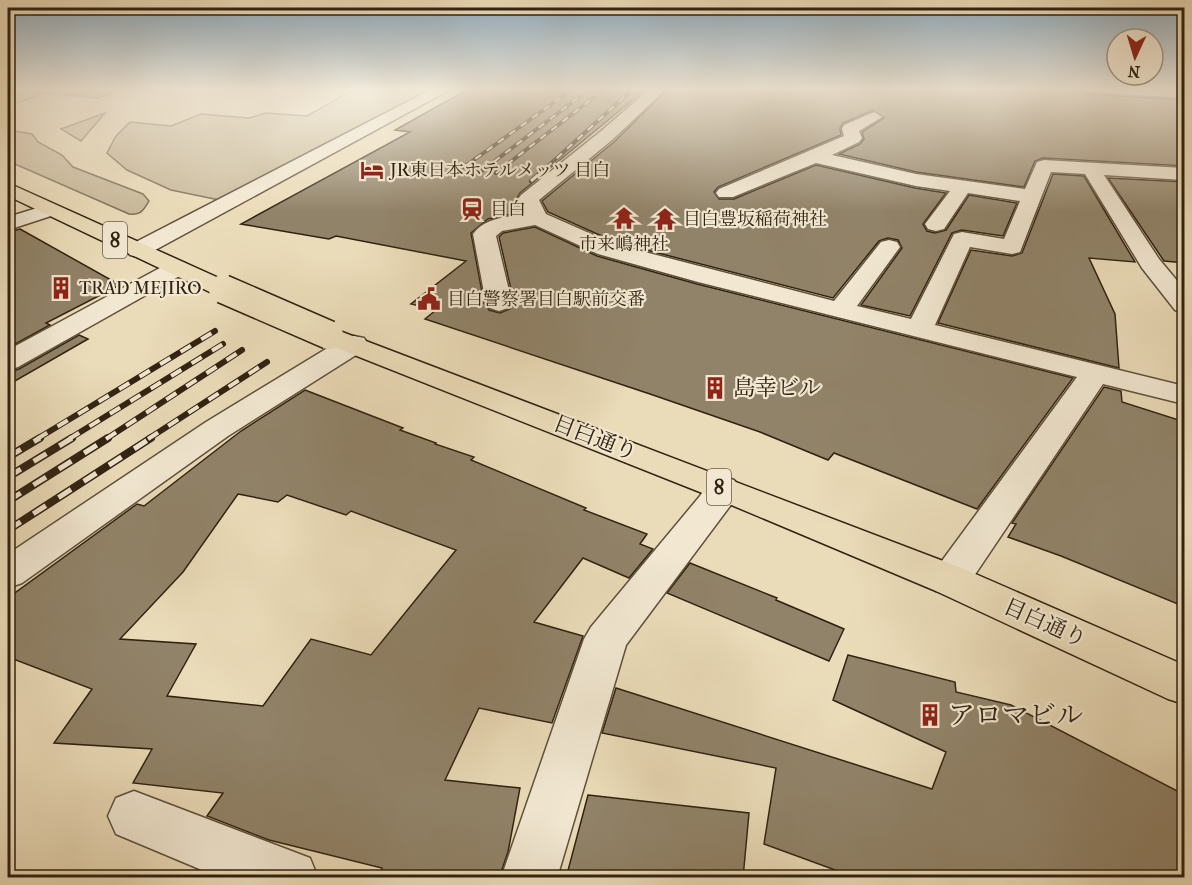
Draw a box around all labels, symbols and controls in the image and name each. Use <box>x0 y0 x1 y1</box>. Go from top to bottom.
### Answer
north arrow <box>1105 27 1165 87</box>
text: N <box>1126 62 1141 81</box>
hotel icon: JR東日本ホテルメッツ 目白 <box>359 157 385 183</box>
place label: JR東日本ホテルメッツ 目白 <box>388 160 610 181</box>
station icon: 目白 <box>459 196 485 222</box>
place label: 目白 <box>490 199 526 220</box>
temple icon: 市来嶋神社 <box>611 205 637 231</box>
temple icon: 目白豊坂稲荷神社 <box>652 206 678 232</box>
place label: 目白豊坂稲荷神社 <box>683 209 827 230</box>
road number: 8 <box>103 222 127 258</box>
place label: 市来嶋神社 <box>579 234 669 255</box>
building icon: TRAD MEJIRO <box>48 275 74 301</box>
place label: TRAD MEJIRO <box>79 278 201 299</box>
public building icon: 目白警察署目白駅前交番 <box>416 286 442 312</box>
place label: 目白警察署目白駅前交番 <box>447 289 645 310</box>
building icon: 島幸ビル <box>702 375 728 401</box>
place label: 島幸ビル <box>733 375 821 401</box>
street label: 目白通り <box>549 410 641 466</box>
road number: 8 <box>707 469 731 505</box>
street label: 目白通り <box>1000 593 1090 653</box>
place label: アロマビル <box>948 699 1083 731</box>
building icon: アロマビル <box>917 702 943 728</box>

